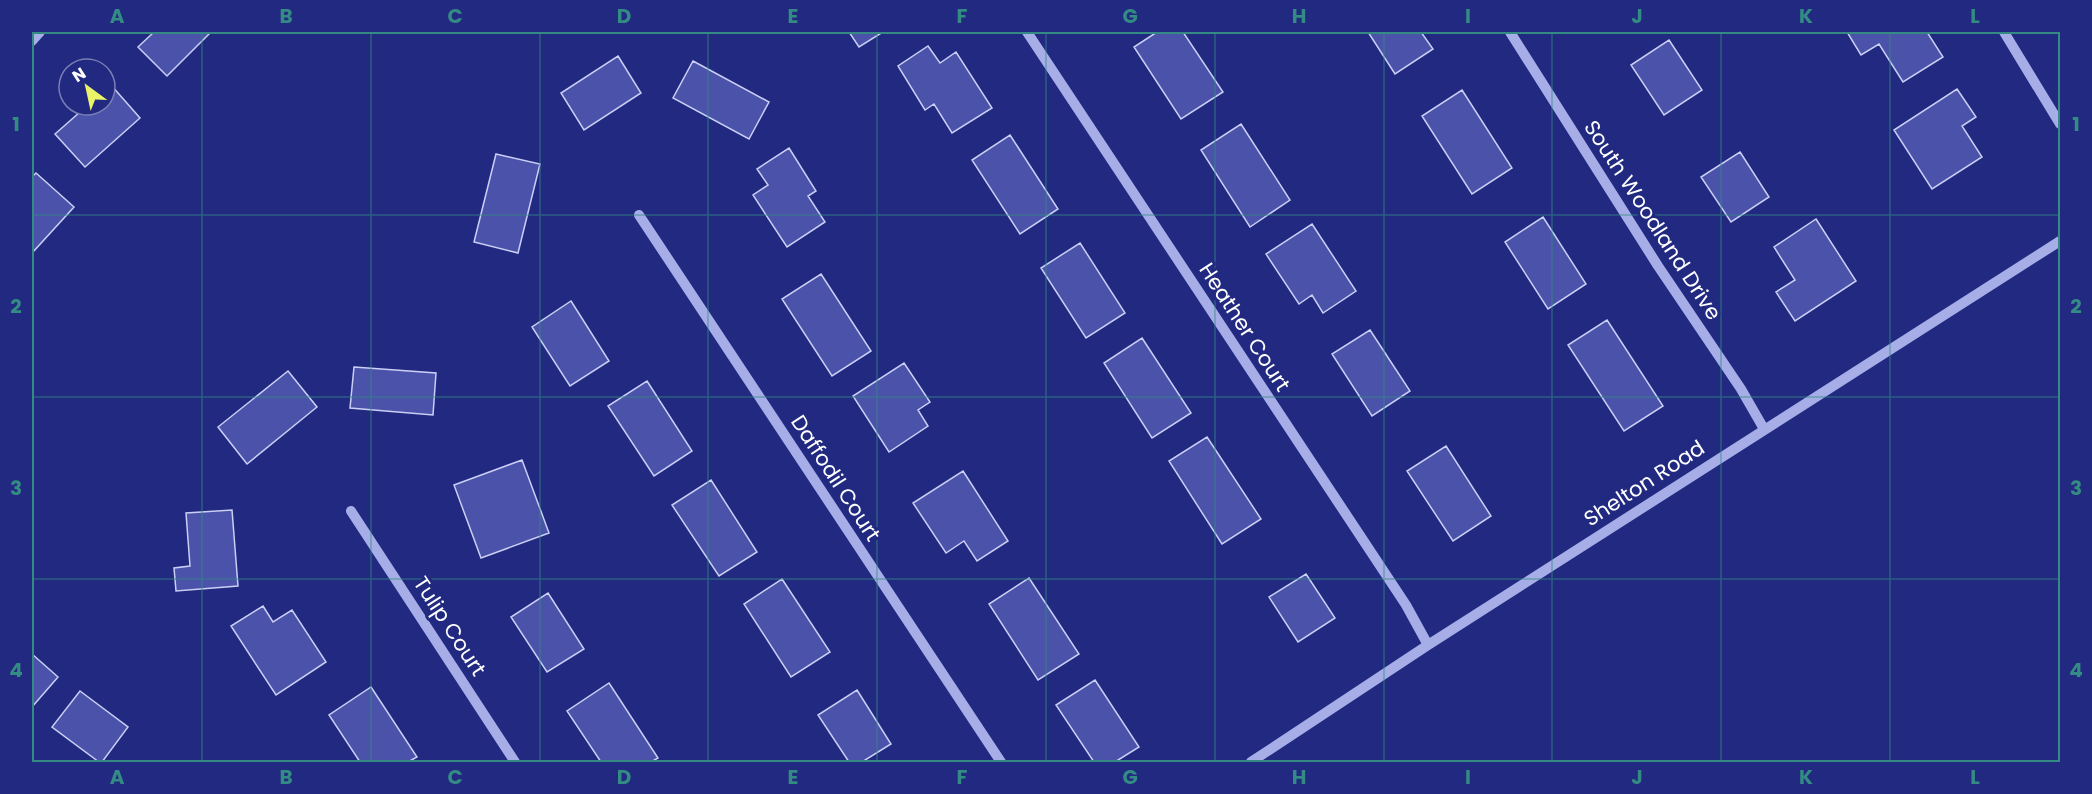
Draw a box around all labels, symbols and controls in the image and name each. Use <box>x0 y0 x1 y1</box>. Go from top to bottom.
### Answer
text: A <box>110 2 125 30</box>
text: B <box>279 2 293 30</box>
text: C <box>447 2 463 30</box>
text: D <box>617 2 631 30</box>
text: E <box>788 2 798 30</box>
text: F <box>957 2 968 30</box>
text: G <box>1122 2 1138 30</box>
text: H <box>1292 2 1306 30</box>
text: I <box>1465 2 1471 30</box>
text: J <box>1631 2 1643 30</box>
text: K <box>1799 2 1813 30</box>
text: L <box>1970 2 1980 30</box>
north arrow <box>57 57 117 117</box>
text: N <box>68 62 90 88</box>
text: 1 <box>12 110 20 138</box>
text: 1 <box>2072 110 2080 138</box>
street label: South Woodland Drive <box>1577 115 1729 325</box>
street label: Heather Court <box>1193 257 1297 397</box>
text: 2 <box>10 292 22 320</box>
text: 2 <box>2070 292 2082 320</box>
street label: Daffodil Court <box>784 409 888 547</box>
street label: Shelton Road <box>1578 433 1710 533</box>
text: 3 <box>10 474 22 502</box>
text: 3 <box>2070 474 2082 502</box>
street label: Tulip Court <box>407 571 493 681</box>
text: 4 <box>9 656 23 684</box>
text: 4 <box>2069 656 2083 684</box>
text: A <box>110 763 125 791</box>
text: B <box>279 763 293 791</box>
text: C <box>447 763 463 791</box>
text: D <box>617 763 631 791</box>
text: E <box>788 763 798 791</box>
text: F <box>957 763 968 791</box>
text: G <box>1122 763 1138 791</box>
text: H <box>1292 763 1306 791</box>
text: I <box>1465 763 1471 791</box>
text: J <box>1631 763 1643 791</box>
text: K <box>1799 763 1813 791</box>
text: L <box>1970 763 1980 791</box>

